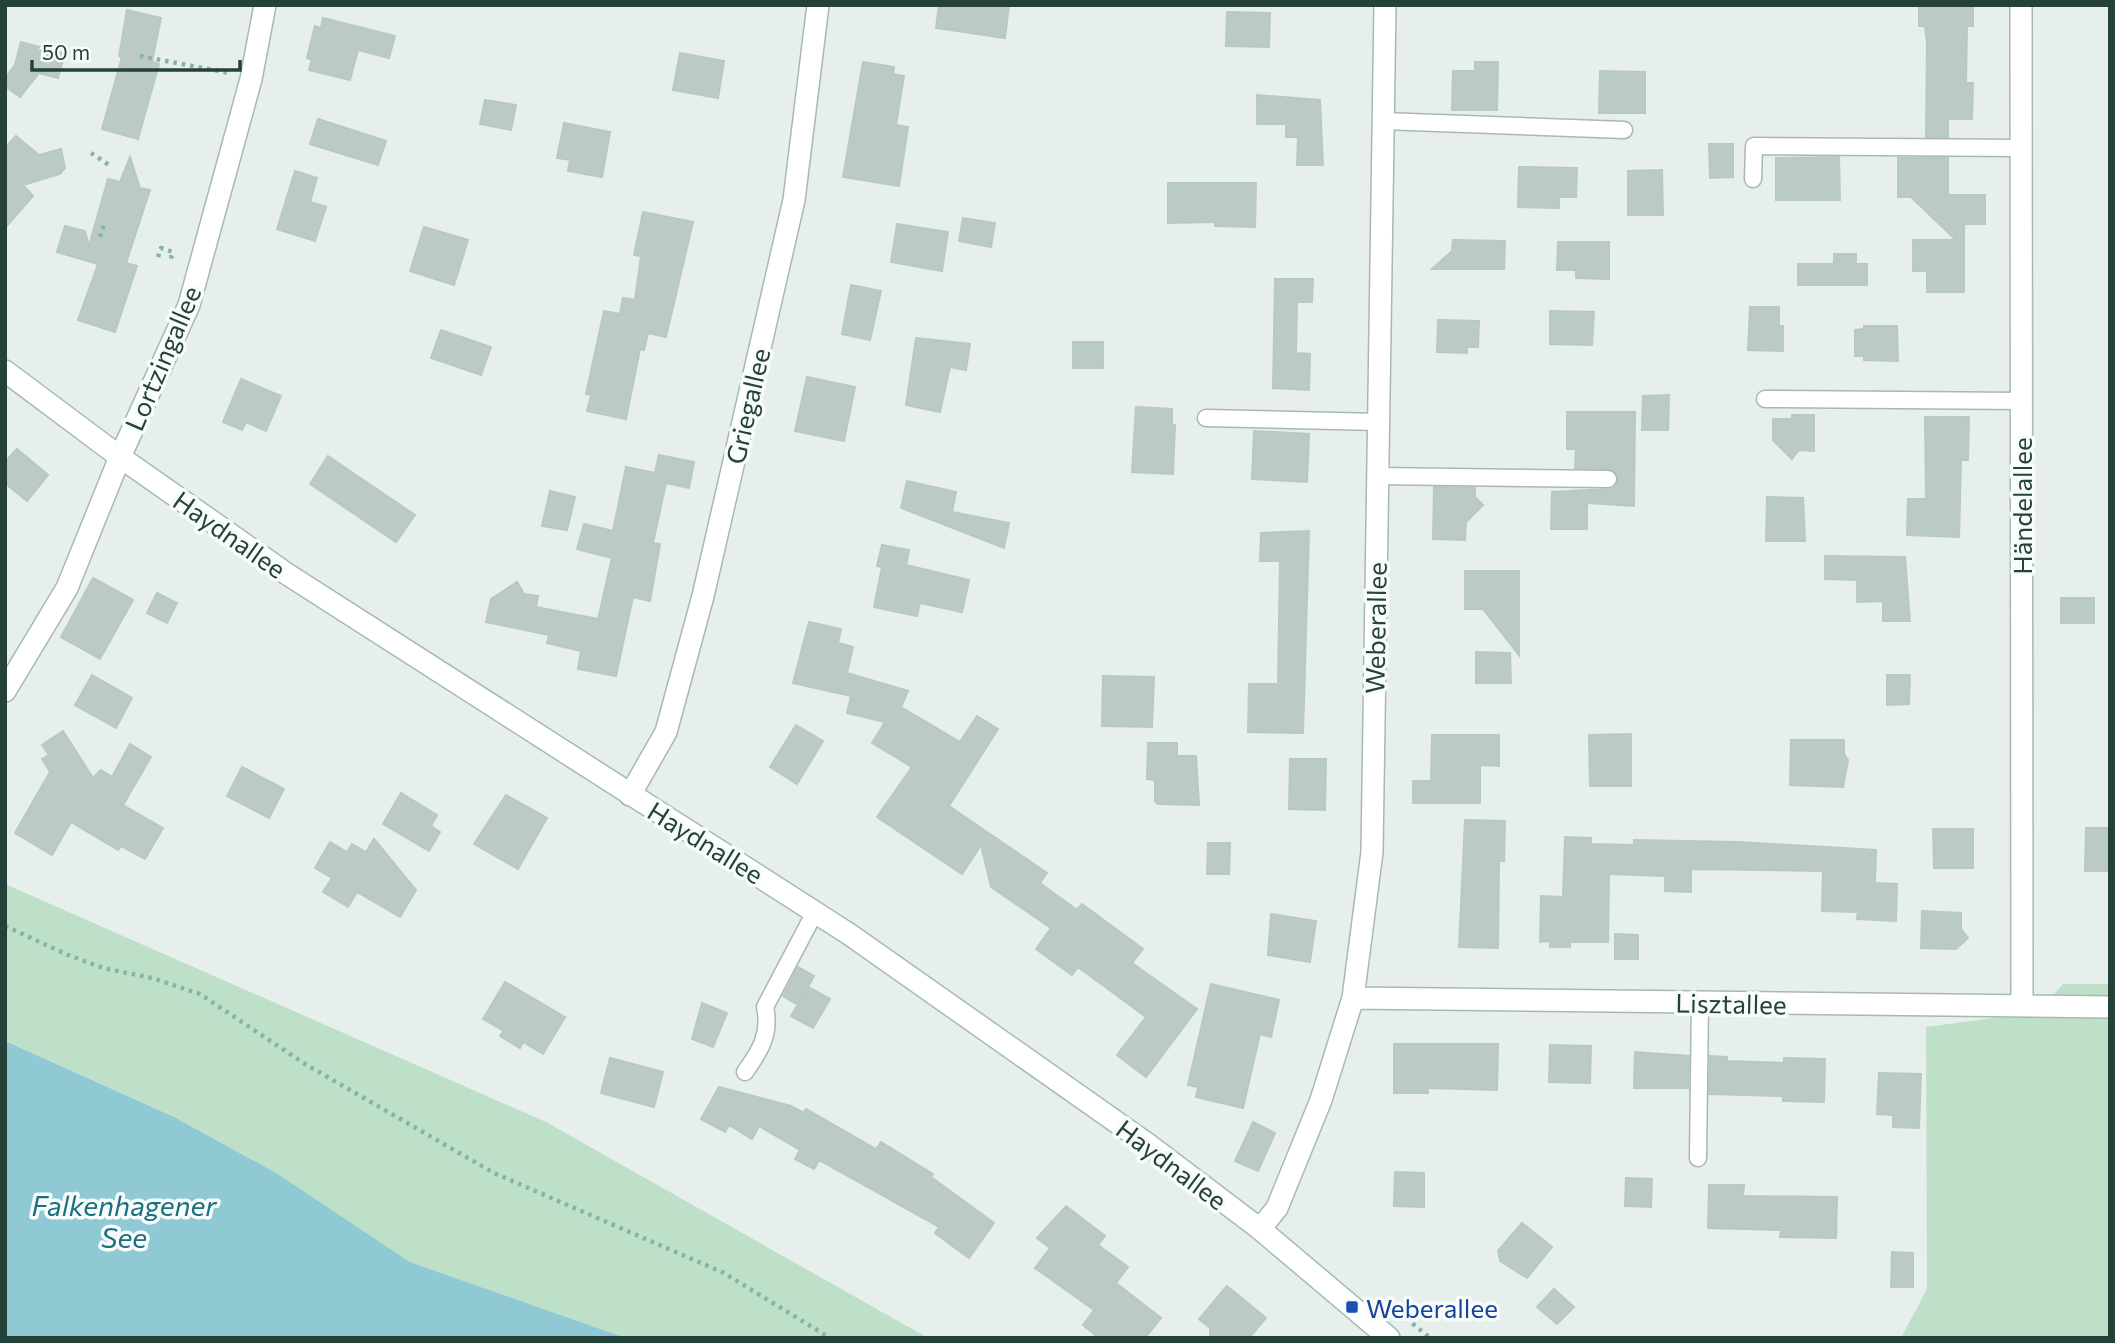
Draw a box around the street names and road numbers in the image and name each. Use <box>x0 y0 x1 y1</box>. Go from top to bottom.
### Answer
street label: Lortzingallee <box>118 281 206 435</box>
street label: Griegallee <box>719 345 775 467</box>
street label: Händelallee <box>2006 437 2037 575</box>
street label: Haydnallee <box>168 484 292 584</box>
street label: Weberallee <box>1358 562 1392 694</box>
street label: Haydnallee <box>643 794 769 890</box>
street label: Lisztallee <box>1675 987 1787 1019</box>
street label: Haydnallee <box>1111 1112 1233 1216</box>

